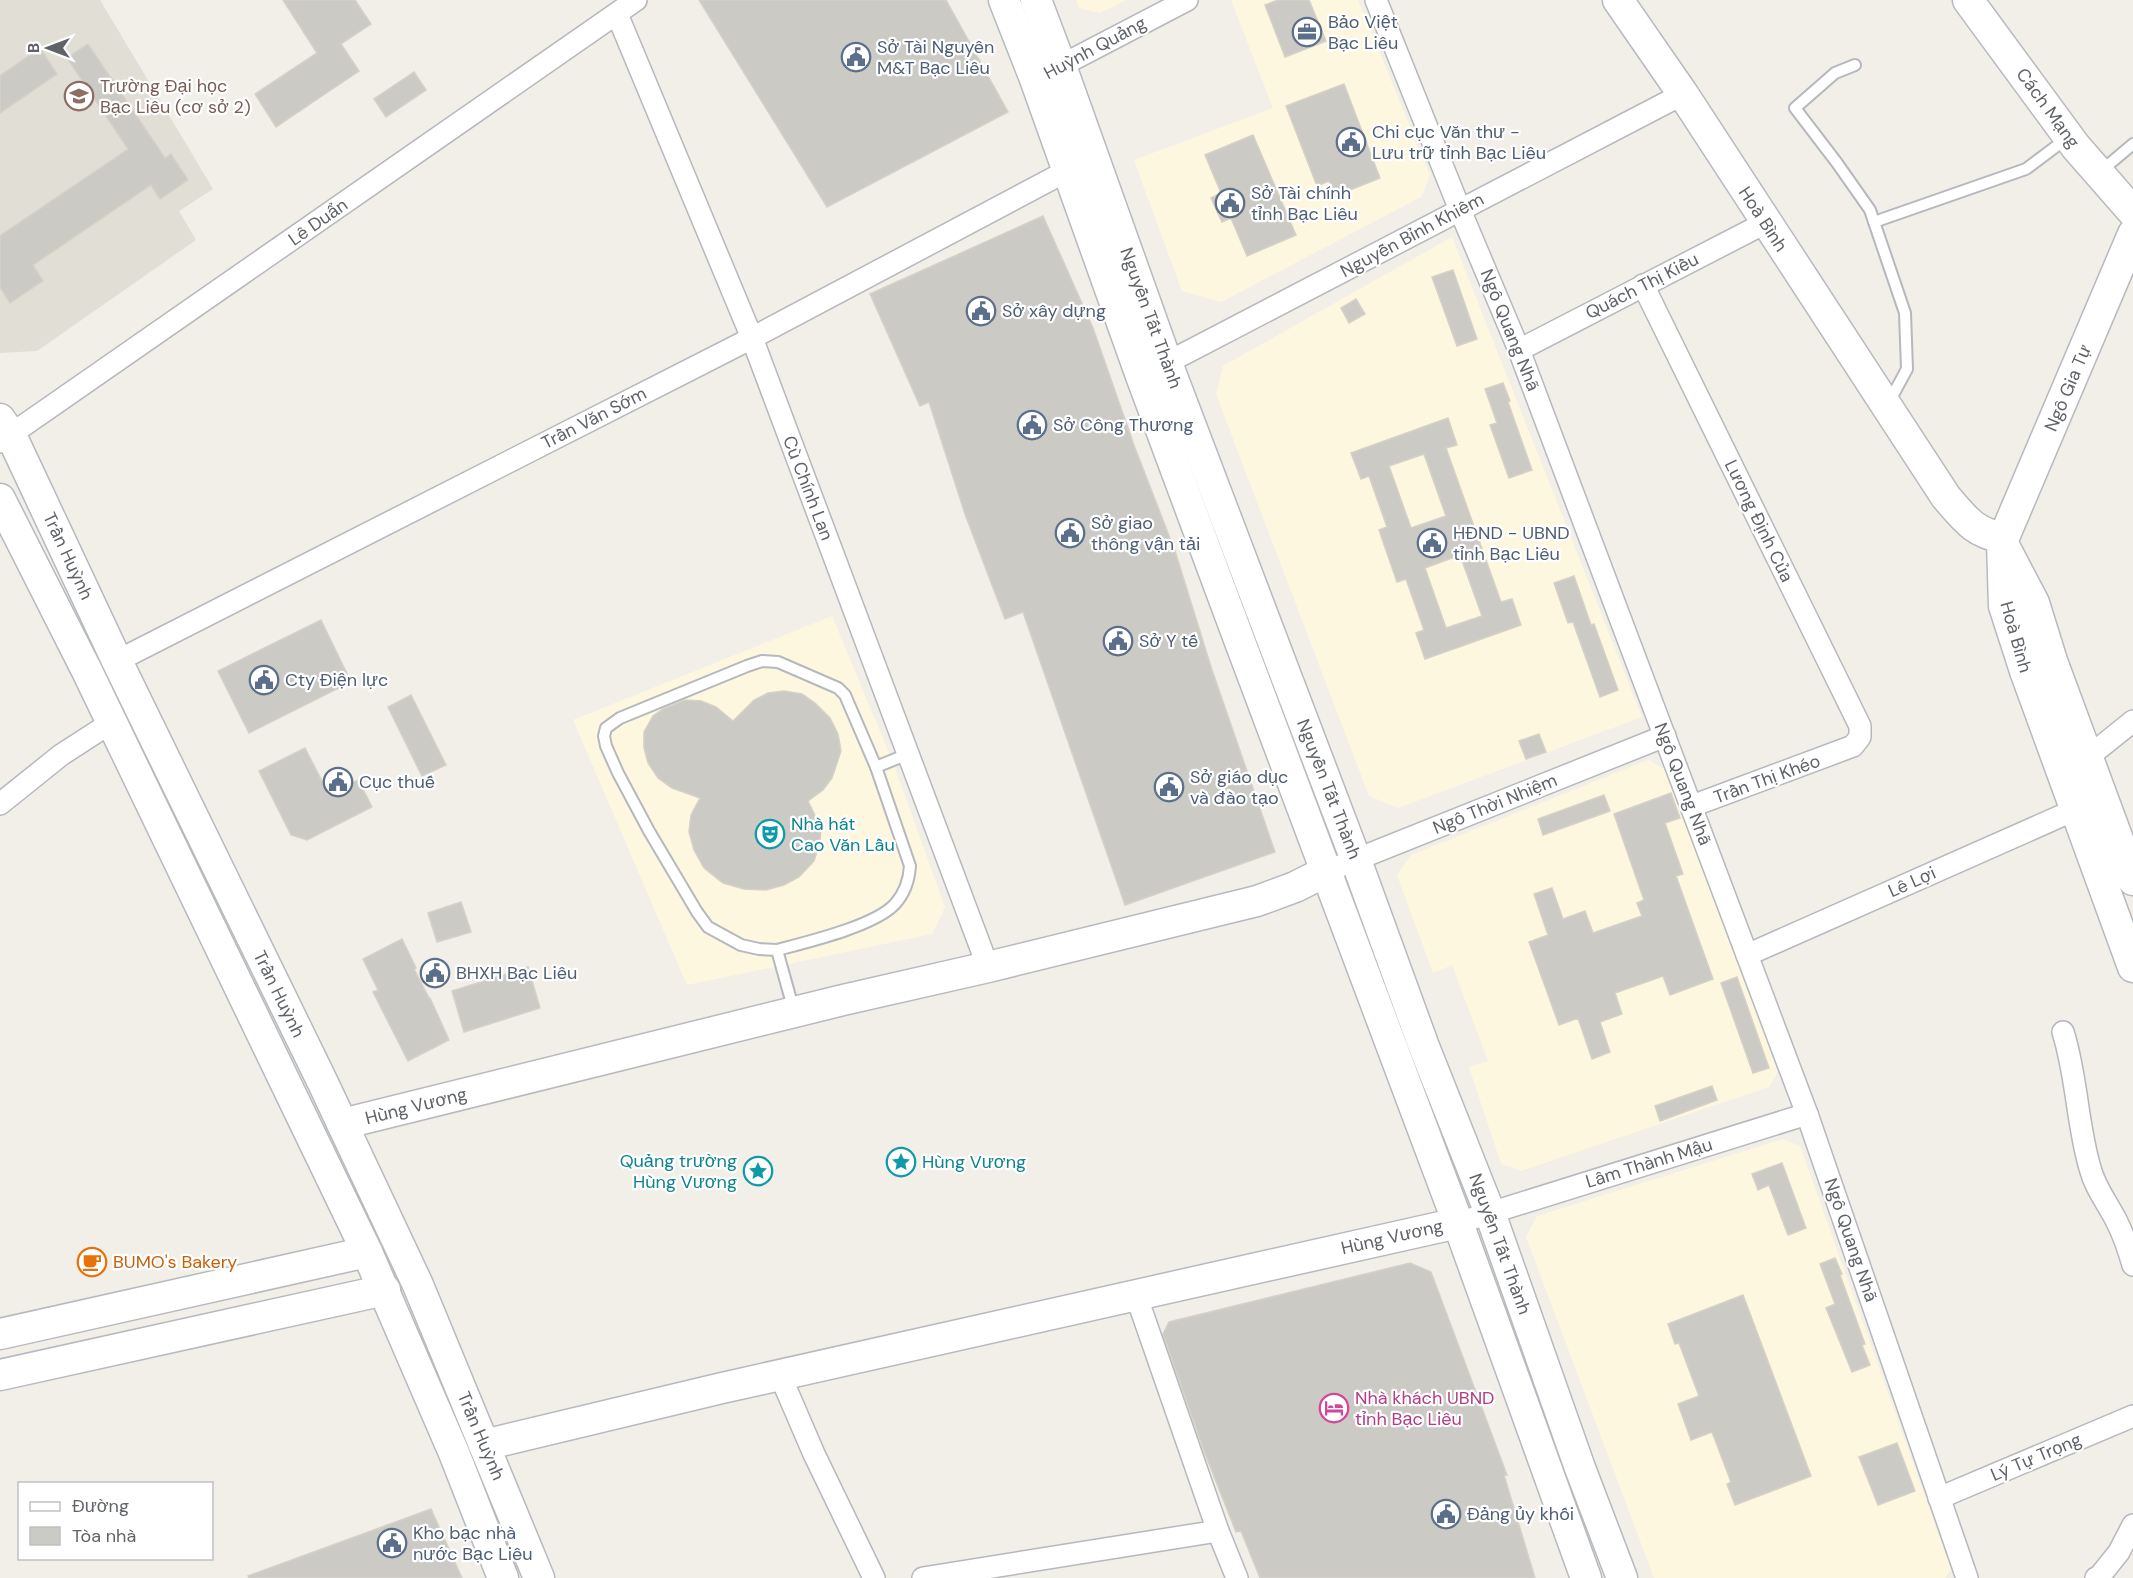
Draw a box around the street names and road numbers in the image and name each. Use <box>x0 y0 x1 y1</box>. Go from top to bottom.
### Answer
street label: Huỳnh Quảng <box>1040 11 1150 85</box>
street label: Cách Mạng <box>2011 63 2085 153</box>
street label: Hoà Bình <box>1733 182 1793 256</box>
street label: Nguyễn Bỉnh Khiêm <box>1336 187 1488 283</box>
street label: Lê Duẩn <box>284 193 352 251</box>
street label: Nguyễn Tất Thành <box>1114 244 1188 392</box>
street label: Quách Thị Kiều <box>1581 247 1703 325</box>
street label: Ngô Quang Nhã <box>1475 266 1545 394</box>
street label: Ngô Gia Tự <box>2039 341 2097 435</box>
street label: Trần Văn Sớm <box>537 381 651 455</box>
street label: Cù Chính Lan <box>777 432 839 544</box>
street label: Lương Định Của <box>1719 456 1799 586</box>
street label: Trần Huỳnh <box>37 508 99 604</box>
street label: Hoà Bình <box>1994 599 2038 675</box>
street label: Nguyễn Tất Thành <box>1291 715 1367 863</box>
street label: Ngô Quang Nhã <box>1649 719 1717 849</box>
street label: Trần Thị Khéo <box>1710 749 1824 809</box>
street label: Ngô Thời Nhiệm <box>1429 768 1561 840</box>
street label: Lê Lợi <box>1884 861 1940 903</box>
street label: Trần Huỳnh <box>248 947 310 1041</box>
street label: Hùng Vương <box>363 1082 469 1130</box>
street label: Lâm Thành Mậu <box>1583 1132 1715 1194</box>
street label: Nguyễn Tất Thành <box>1463 1170 1537 1318</box>
street label: Ngô Quang Nhã <box>1819 1175 1883 1305</box>
street label: Hùng Vương <box>1339 1214 1445 1260</box>
street label: Trần Huỳnh <box>452 1388 510 1484</box>
street label: Lý Tự Trọng <box>1987 1427 2085 1487</box>

